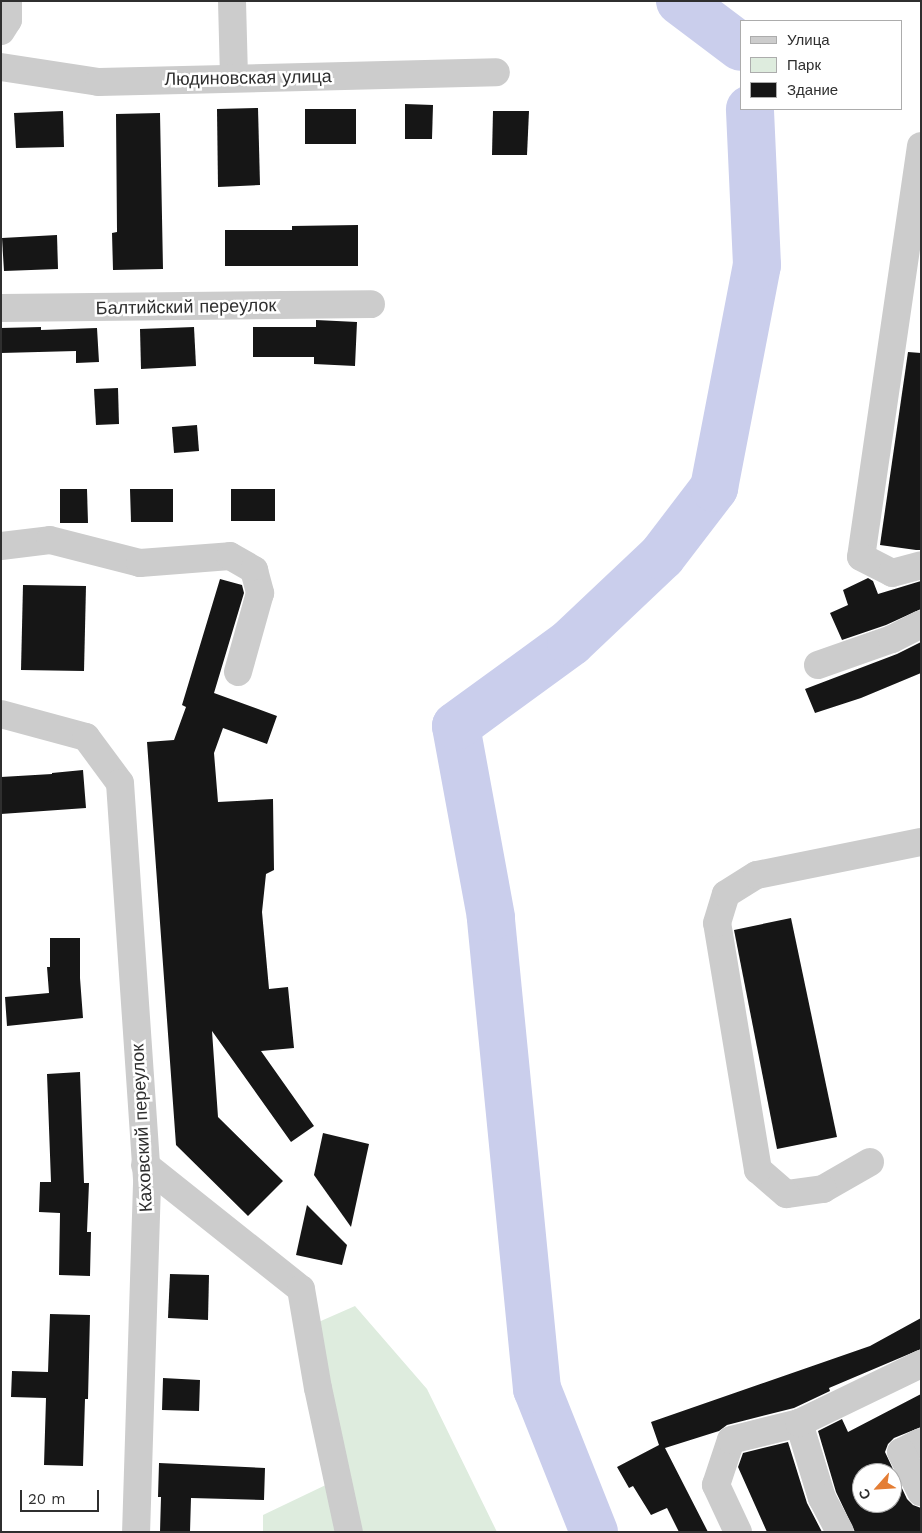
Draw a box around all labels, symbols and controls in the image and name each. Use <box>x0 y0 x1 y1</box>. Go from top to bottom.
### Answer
legend <box>740 20 902 110</box>
text: Улица <box>787 31 830 49</box>
text: Парк <box>787 56 821 74</box>
street label: Людиновская улица <box>164 66 332 90</box>
text: Здание <box>787 81 838 99</box>
street label: Балтийский переулок <box>96 295 276 319</box>
street label: Каховский переулок <box>127 1043 157 1213</box>
north arrow <box>852 1463 902 1513</box>
scale bar <box>22 1480 101 1512</box>
text: С <box>855 1486 874 1502</box>
text: 20 m <box>28 1490 66 1508</box>

